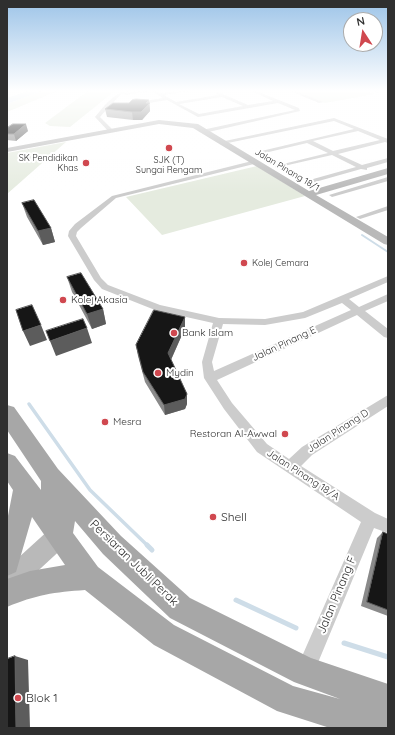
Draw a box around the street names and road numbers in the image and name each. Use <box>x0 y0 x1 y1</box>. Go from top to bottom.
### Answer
street label: Jalan Pinang 18/1 <box>253 147 321 193</box>
street label: Jalan Pinang E <box>250 324 318 364</box>
street label: Jalan Pinang D <box>305 407 371 455</box>
street label: Jalan Pinang 18/A <box>264 447 342 503</box>
street label: Persiaran Jubli Perak <box>87 517 181 609</box>
street label: Jalan Pinang F <box>314 554 360 636</box>

